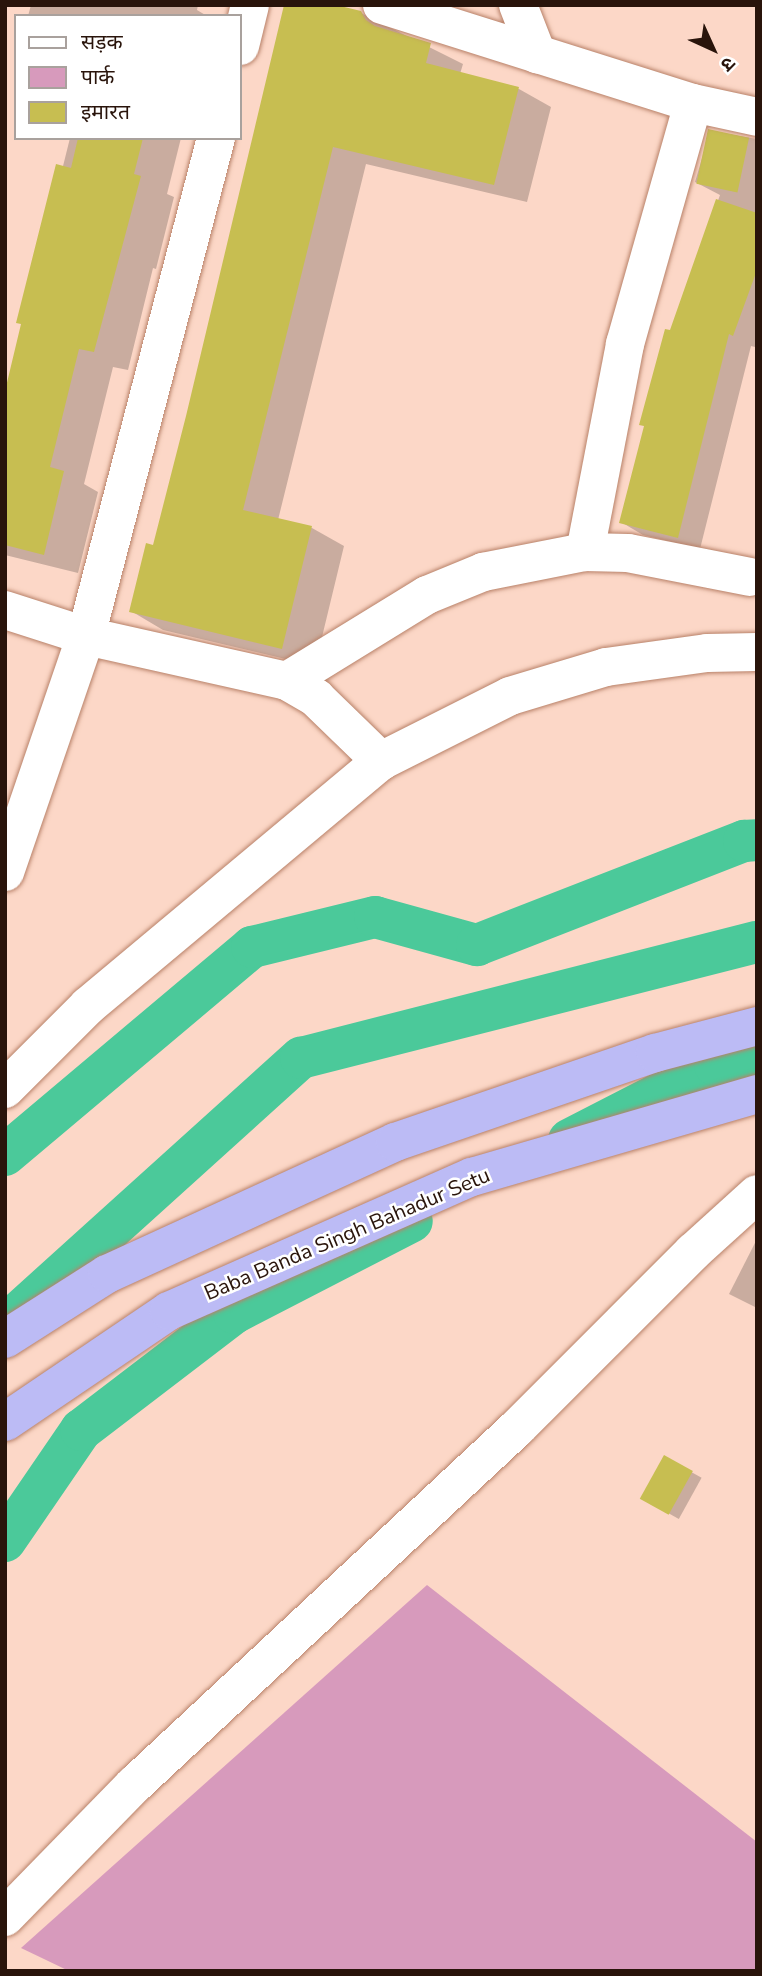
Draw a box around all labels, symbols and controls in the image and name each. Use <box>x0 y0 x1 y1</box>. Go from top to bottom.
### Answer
legend <box>14 14 242 140</box>
north arrow <box>678 14 748 84</box>
text: सड़क <box>81 28 123 56</box>
text: उ <box>715 51 741 77</box>
text: पार्क <box>81 63 115 91</box>
text: इमारत <box>81 98 130 126</box>
street label: Baba Banda Singh Bahadur Setu <box>200 1162 494 1306</box>

